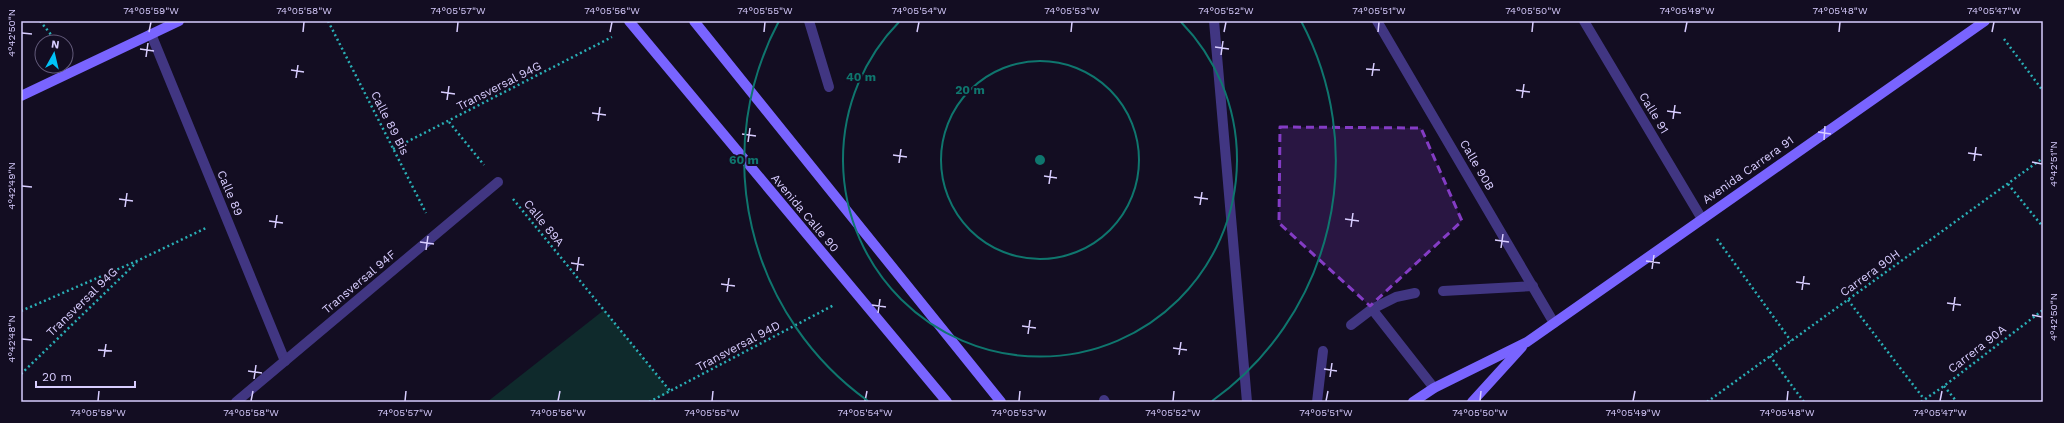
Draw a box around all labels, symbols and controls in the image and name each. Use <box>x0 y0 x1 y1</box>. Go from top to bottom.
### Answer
text: 74°05'59"W <box>123 5 179 16</box>
text: 74°05'58"W <box>276 5 332 16</box>
text: 74°05'57"W <box>430 5 486 16</box>
text: 74°05'56"W <box>584 5 640 16</box>
text: 74°05'55"W <box>737 5 793 16</box>
text: 74°05'54"W <box>891 5 947 16</box>
text: 74°05'53"W <box>1044 5 1100 16</box>
text: 74°05'52"W <box>1198 5 1254 16</box>
text: 74°05'51"W <box>1352 5 1406 16</box>
text: 74°05'50"W <box>1505 5 1561 16</box>
text: 74°05'49"W <box>1659 5 1715 16</box>
text: 74°05'48"W <box>1812 5 1868 16</box>
text: 74°05'47"W <box>1967 5 2021 16</box>
text: 4°42'50"N <box>6 9 17 57</box>
north arrow <box>34 34 74 74</box>
text: N <box>50 38 60 52</box>
street label: Transversal 94G <box>454 59 544 113</box>
text: 40 m <box>846 70 876 84</box>
text: 20 m <box>955 83 985 97</box>
street label: Calle 89 Bis <box>368 89 412 157</box>
street label: Calle 91 <box>1636 90 1672 136</box>
street label: Avenida Carrera 91 <box>1700 133 1796 207</box>
street label: Calle 90B <box>1457 137 1497 193</box>
text: 4°42'51"N <box>2048 141 2059 187</box>
text: 60 m <box>729 153 759 167</box>
centre of rings <box>1033 153 1047 167</box>
text: 4°42'49"N <box>6 162 17 210</box>
street label: Calle 89 <box>214 168 246 218</box>
street label: Avenida Calle 90 <box>768 171 842 255</box>
street label: Calle 89A <box>521 197 567 249</box>
street label: Transversal 94F <box>319 247 399 317</box>
street label: Carrera 90H <box>1837 247 1903 299</box>
street label: Transversal 94G <box>44 265 120 339</box>
text: 4°42'50"N <box>2048 293 2059 341</box>
text: 4°42'48"N <box>6 315 17 363</box>
street label: Transversal 94D <box>694 318 782 374</box>
street label: Carrera 90A <box>1945 322 2009 376</box>
scale bar <box>36 363 135 389</box>
text: 20 m <box>42 370 72 384</box>
text: 74°05'59"W <box>70 407 126 418</box>
text: 74°05'58"W <box>223 407 279 418</box>
text: 74°05'57"W <box>377 407 433 418</box>
text: 74°05'56"W <box>530 407 586 418</box>
text: 74°05'55"W <box>684 407 740 418</box>
text: 74°05'54"W <box>837 407 893 418</box>
text: 74°05'53"W <box>991 407 1047 418</box>
text: 74°05'52"W <box>1145 407 1201 418</box>
text: 74°05'51"W <box>1299 407 1353 418</box>
text: 74°05'50"W <box>1452 407 1508 418</box>
text: 74°05'49"W <box>1605 407 1661 418</box>
text: 74°05'48"W <box>1759 407 1815 418</box>
text: 74°05'47"W <box>1913 407 1967 418</box>

